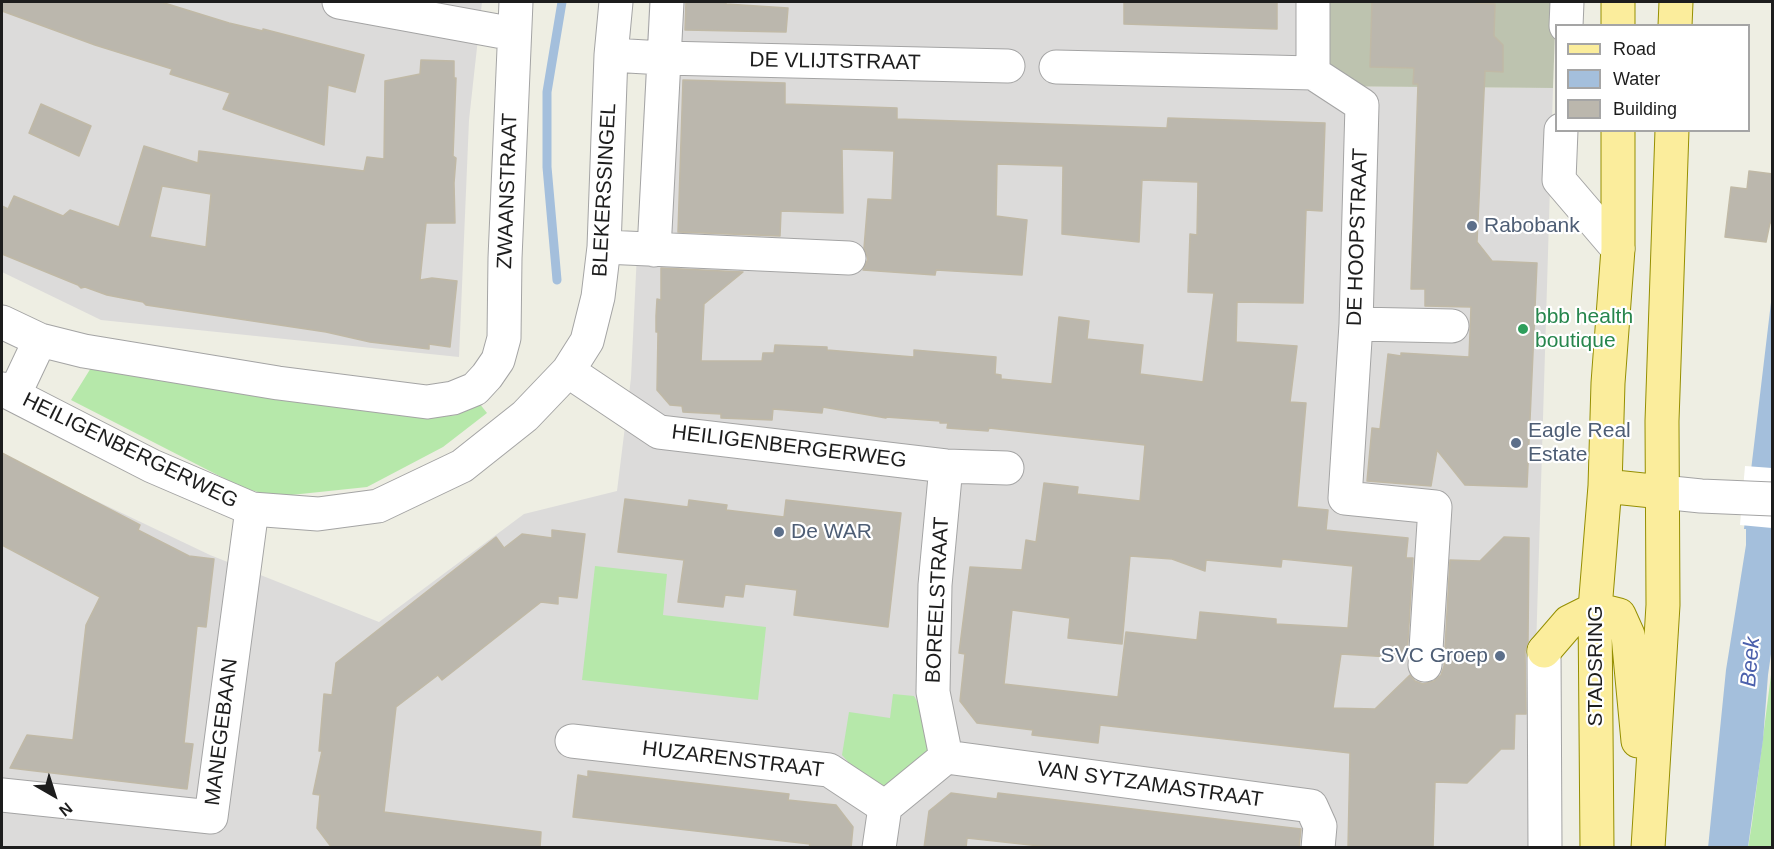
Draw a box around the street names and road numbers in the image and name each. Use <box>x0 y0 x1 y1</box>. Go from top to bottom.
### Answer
street label: DE VLIJTSTRAAT <box>749 48 921 76</box>
street label: BLEKERSSINGEL <box>588 103 622 277</box>
street label: ZWAANSTRAAT <box>493 112 523 270</box>
street label: DE HOOPSTRAAT <box>1342 148 1374 326</box>
street label: HEILIGENBERGERWEG <box>18 388 242 514</box>
street label: HEILIGENBERGERWEG <box>670 420 908 474</box>
street label: BOREELSTRAAT <box>921 516 955 684</box>
street label: STADSRING <box>1583 606 1609 726</box>
street label: MANEGEBAAN <box>200 657 244 807</box>
street label: HUZARENSTRAAT <box>641 736 825 784</box>
street label: VAN SYTZAMASTRAAT <box>1035 757 1265 813</box>

